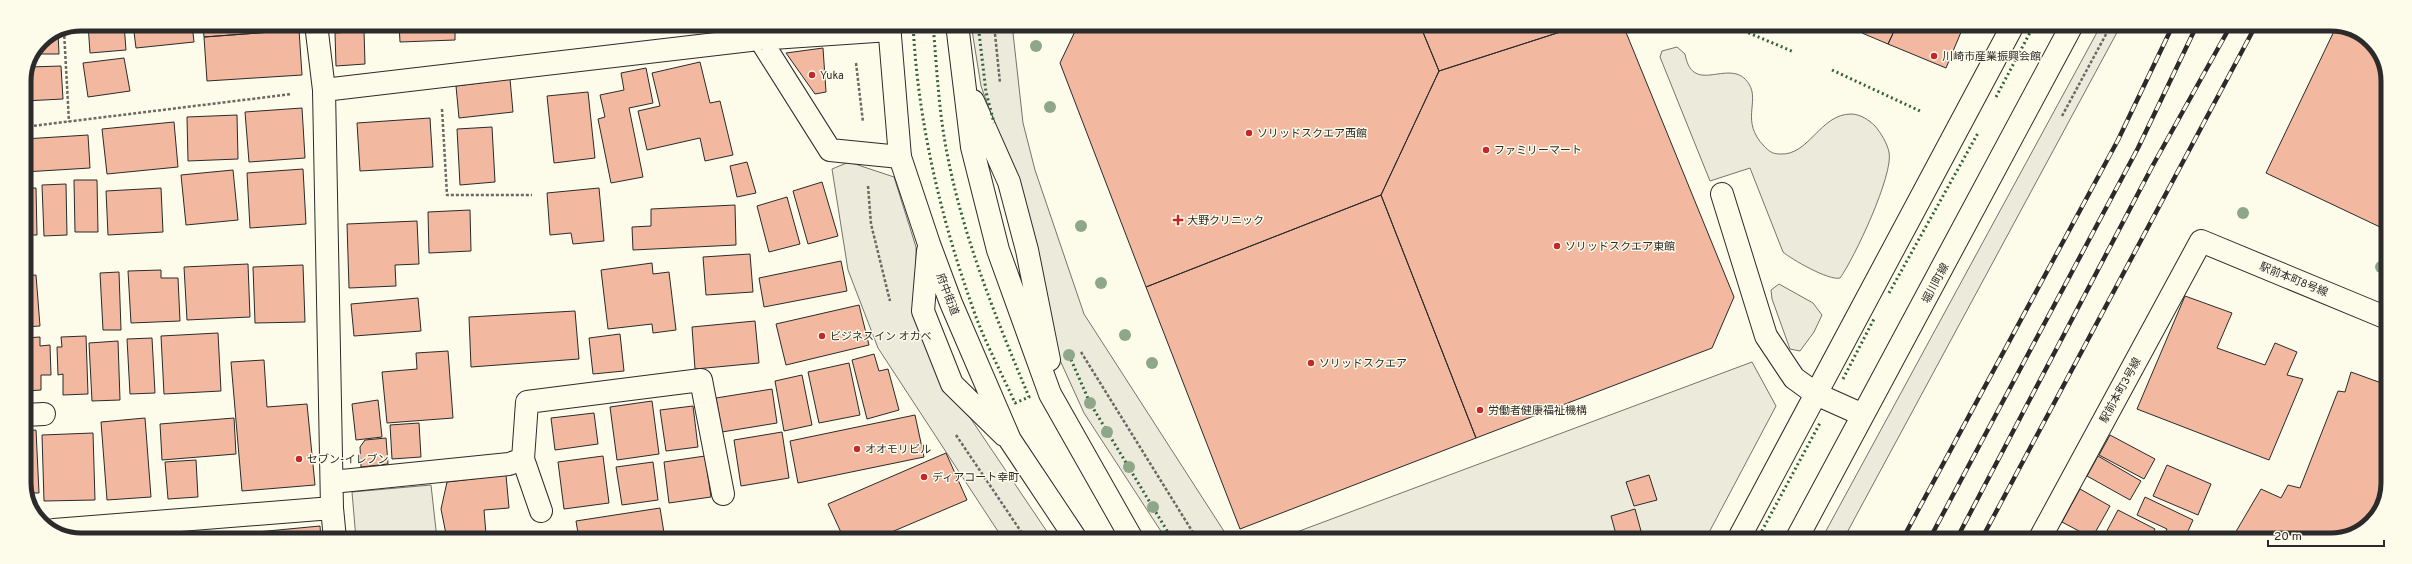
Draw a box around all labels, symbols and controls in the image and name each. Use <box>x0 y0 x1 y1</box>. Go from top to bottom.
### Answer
place label: 川崎市産業振興会館 <box>1942 50 2041 64</box>
marker: 川崎市産業振興会館 <box>1929 51 1939 61</box>
place label: Yuka <box>820 69 844 83</box>
marker: Yuka <box>807 70 817 80</box>
place label: ソリッドスクエア西館 <box>1257 127 1367 141</box>
marker: ソリッドスクエア西館 <box>1244 128 1254 138</box>
place label: ファミリーマート <box>1494 144 1582 158</box>
marker: ファミリーマート <box>1481 145 1491 155</box>
marker: 大野クリニック <box>1172 214 1184 226</box>
place label: 大野クリニック <box>1187 214 1264 228</box>
place label: ソリッドスクエア東館 <box>1565 240 1675 254</box>
marker: ソリッドスクエア東館 <box>1552 241 1562 251</box>
street label: 駅前本町8号線 <box>2257 260 2330 300</box>
street label: 堀川町線 <box>1919 261 1952 306</box>
street label: 府中街道 <box>933 271 961 317</box>
place label: ビジネスイン オカベ <box>830 330 932 344</box>
marker: ビジネスイン オカベ <box>817 331 827 341</box>
street label: 駅前本町3号線 <box>2097 355 2145 426</box>
place label: ソリッドスクエア <box>1319 357 1407 371</box>
marker: ソリッドスクエア <box>1306 358 1316 368</box>
place label: 労働者健康福祉機構 <box>1488 404 1587 418</box>
marker: 労働者健康福祉機構 <box>1475 405 1485 415</box>
place label: オオモリビル <box>865 443 931 457</box>
marker: オオモリビル <box>852 444 862 454</box>
place label: セブン-イレブン <box>307 453 388 467</box>
marker: セブン-イレブン <box>294 454 304 464</box>
place label: ディアコート幸町 <box>932 471 1019 485</box>
marker: ディアコート幸町 <box>919 472 929 482</box>
scale bar <box>2268 522 2384 548</box>
text: 20 m <box>2274 529 2302 545</box>

